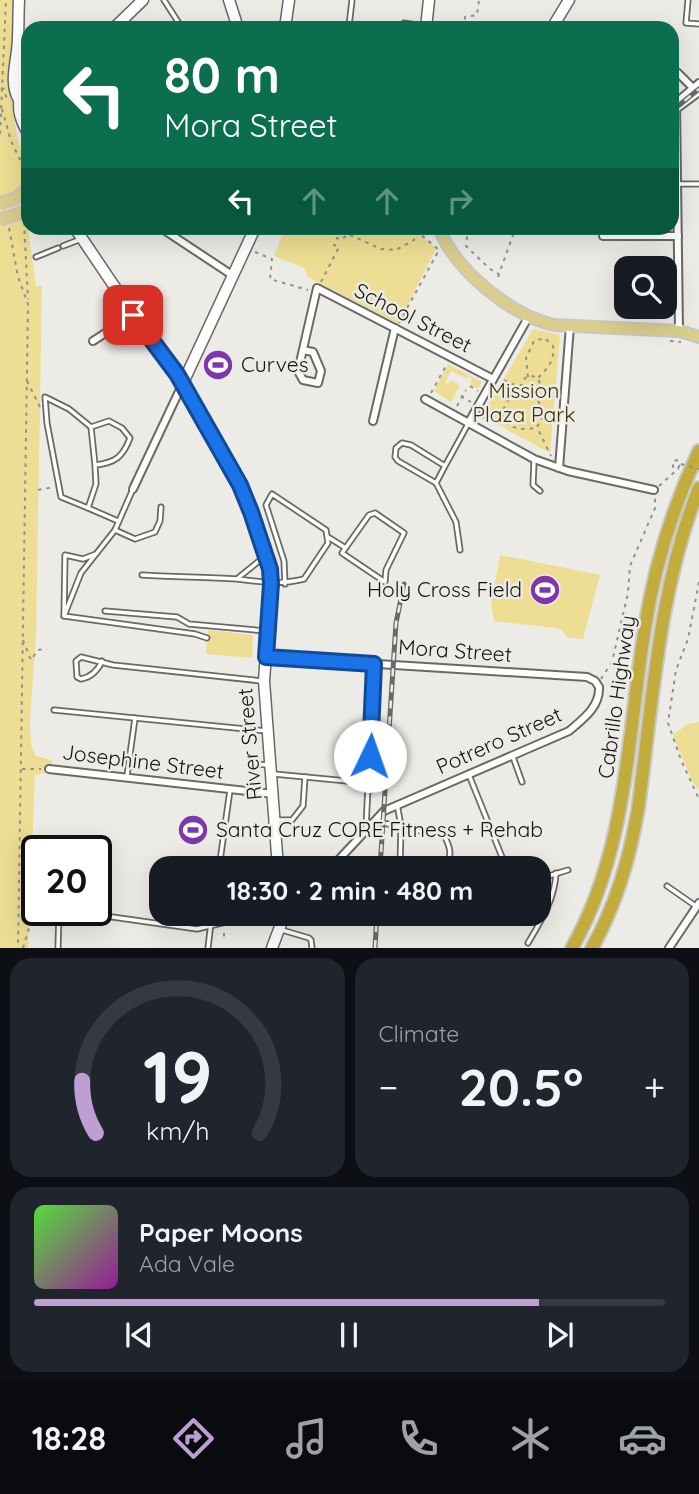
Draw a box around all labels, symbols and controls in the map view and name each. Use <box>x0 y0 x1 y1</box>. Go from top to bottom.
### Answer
text: 80 m <box>164 44 280 105</box>
icon: left <box>49 49 140 140</box>
text: Mora Street <box>164 105 337 145</box>
icon: left <box>222 182 260 220</box>
icon: ahead <box>295 182 333 220</box>
icon: ahead <box>368 182 406 220</box>
icon: right <box>441 182 479 220</box>
map controls <box>614 256 677 319</box>
button: search <box>614 256 677 319</box>
street label: School Street <box>351 276 476 358</box>
pin <box>103 285 163 345</box>
icon: arrive <box>114 296 152 334</box>
sports icon: Curves <box>201 348 235 382</box>
place label: Curves <box>241 351 309 377</box>
park label: Mission Plaza Park <box>472 377 576 427</box>
sports icon: Holy Cross Field <box>528 573 562 607</box>
place label: Holy Cross Field <box>367 576 522 602</box>
street label: Cabrillo Highway <box>592 613 640 780</box>
street label: Mora Street <box>397 633 513 667</box>
street label: River Street <box>231 687 267 801</box>
street label: Potrero Street <box>432 701 566 779</box>
position arrow <box>333 719 407 793</box>
street label: Josephine Street <box>61 738 225 784</box>
sports icon: Santa Cruz CORE Fitness + Rehab <box>176 813 210 847</box>
place label: Santa Cruz CORE Fitness + Rehab <box>216 816 543 842</box>
speed limit sign: 20 <box>21 835 112 926</box>
text: 18:30 · 2 min · 480 m <box>227 874 473 907</box>
text: Climate <box>379 1019 459 1048</box>
text: 19 <box>142 1031 212 1122</box>
text: 20.5° <box>458 1054 583 1119</box>
text: − <box>379 1063 398 1111</box>
text: + <box>644 1063 665 1111</box>
text: km/h <box>146 1115 209 1146</box>
text: Paper Moons <box>139 1216 303 1249</box>
text: Ada Vale <box>139 1249 235 1278</box>
icon: previous <box>120 1316 158 1354</box>
icon: pause <box>330 1316 368 1354</box>
icon: next <box>541 1316 579 1354</box>
icon: directions <box>169 1414 218 1463</box>
icon: music <box>282 1414 331 1463</box>
icon: phone <box>394 1414 443 1463</box>
icon: climate <box>506 1414 555 1463</box>
icon: car <box>618 1414 667 1463</box>
text: 18:28 <box>32 1418 106 1458</box>

